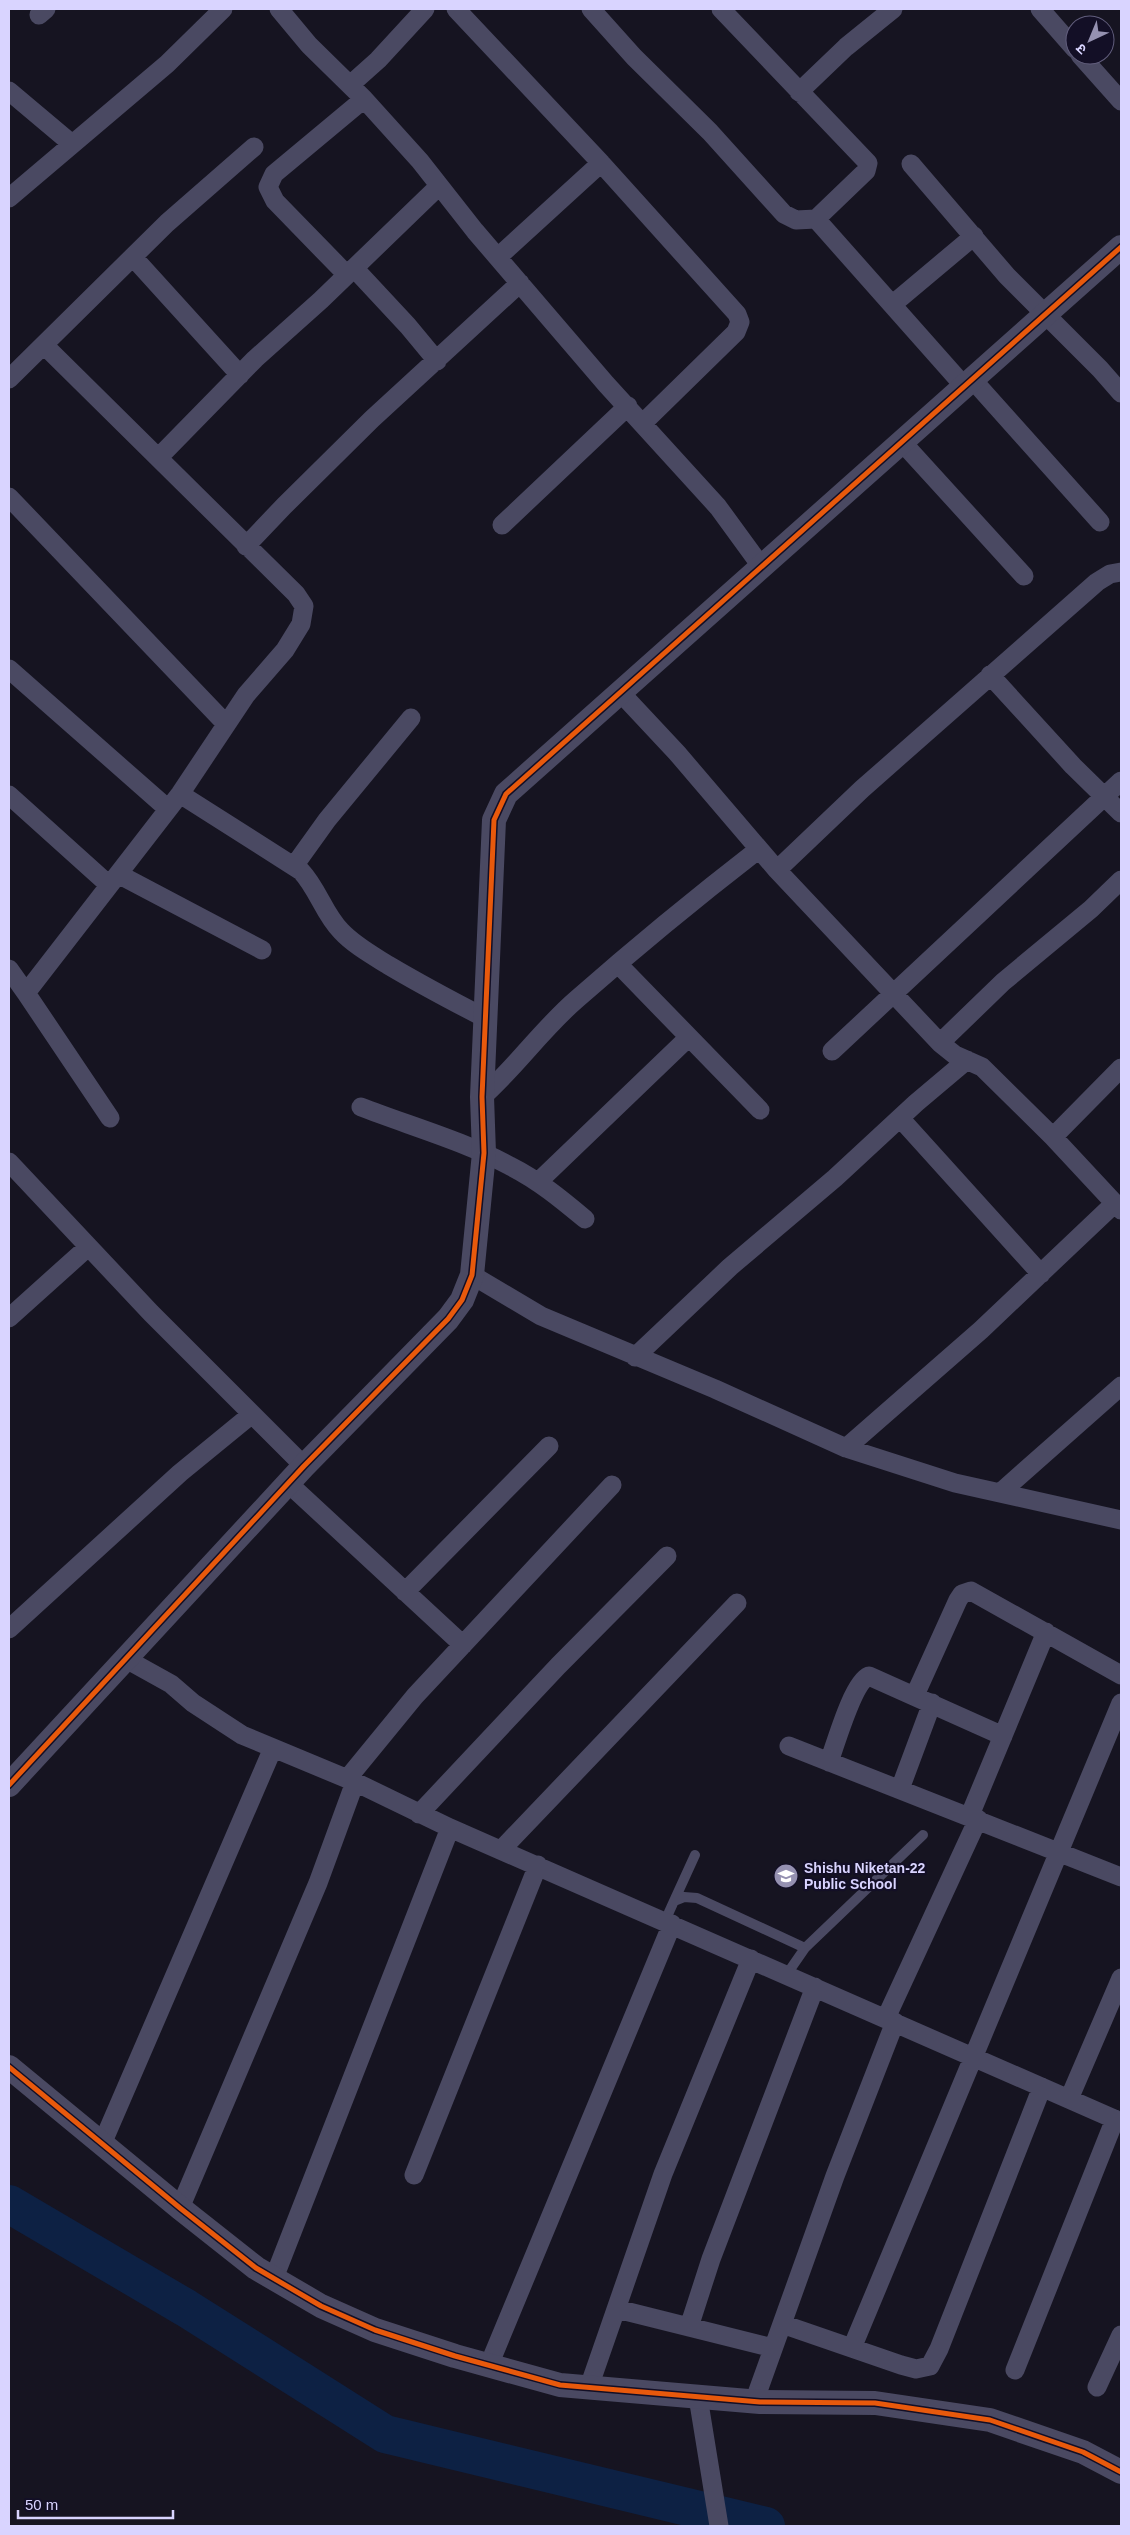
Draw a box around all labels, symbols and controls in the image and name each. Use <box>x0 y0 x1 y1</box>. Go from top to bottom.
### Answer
north arrow <box>1065 15 1115 65</box>
text: उ <box>1072 40 1089 58</box>
place label: Shishu Niketan-22 Public School <box>804 1860 926 1892</box>
school or university icon: Shishu Niketan-22 Public School <box>773 1863 799 1889</box>
scale bar <box>18 2488 172 2520</box>
text: 50 m <box>25 2496 58 2513</box>

